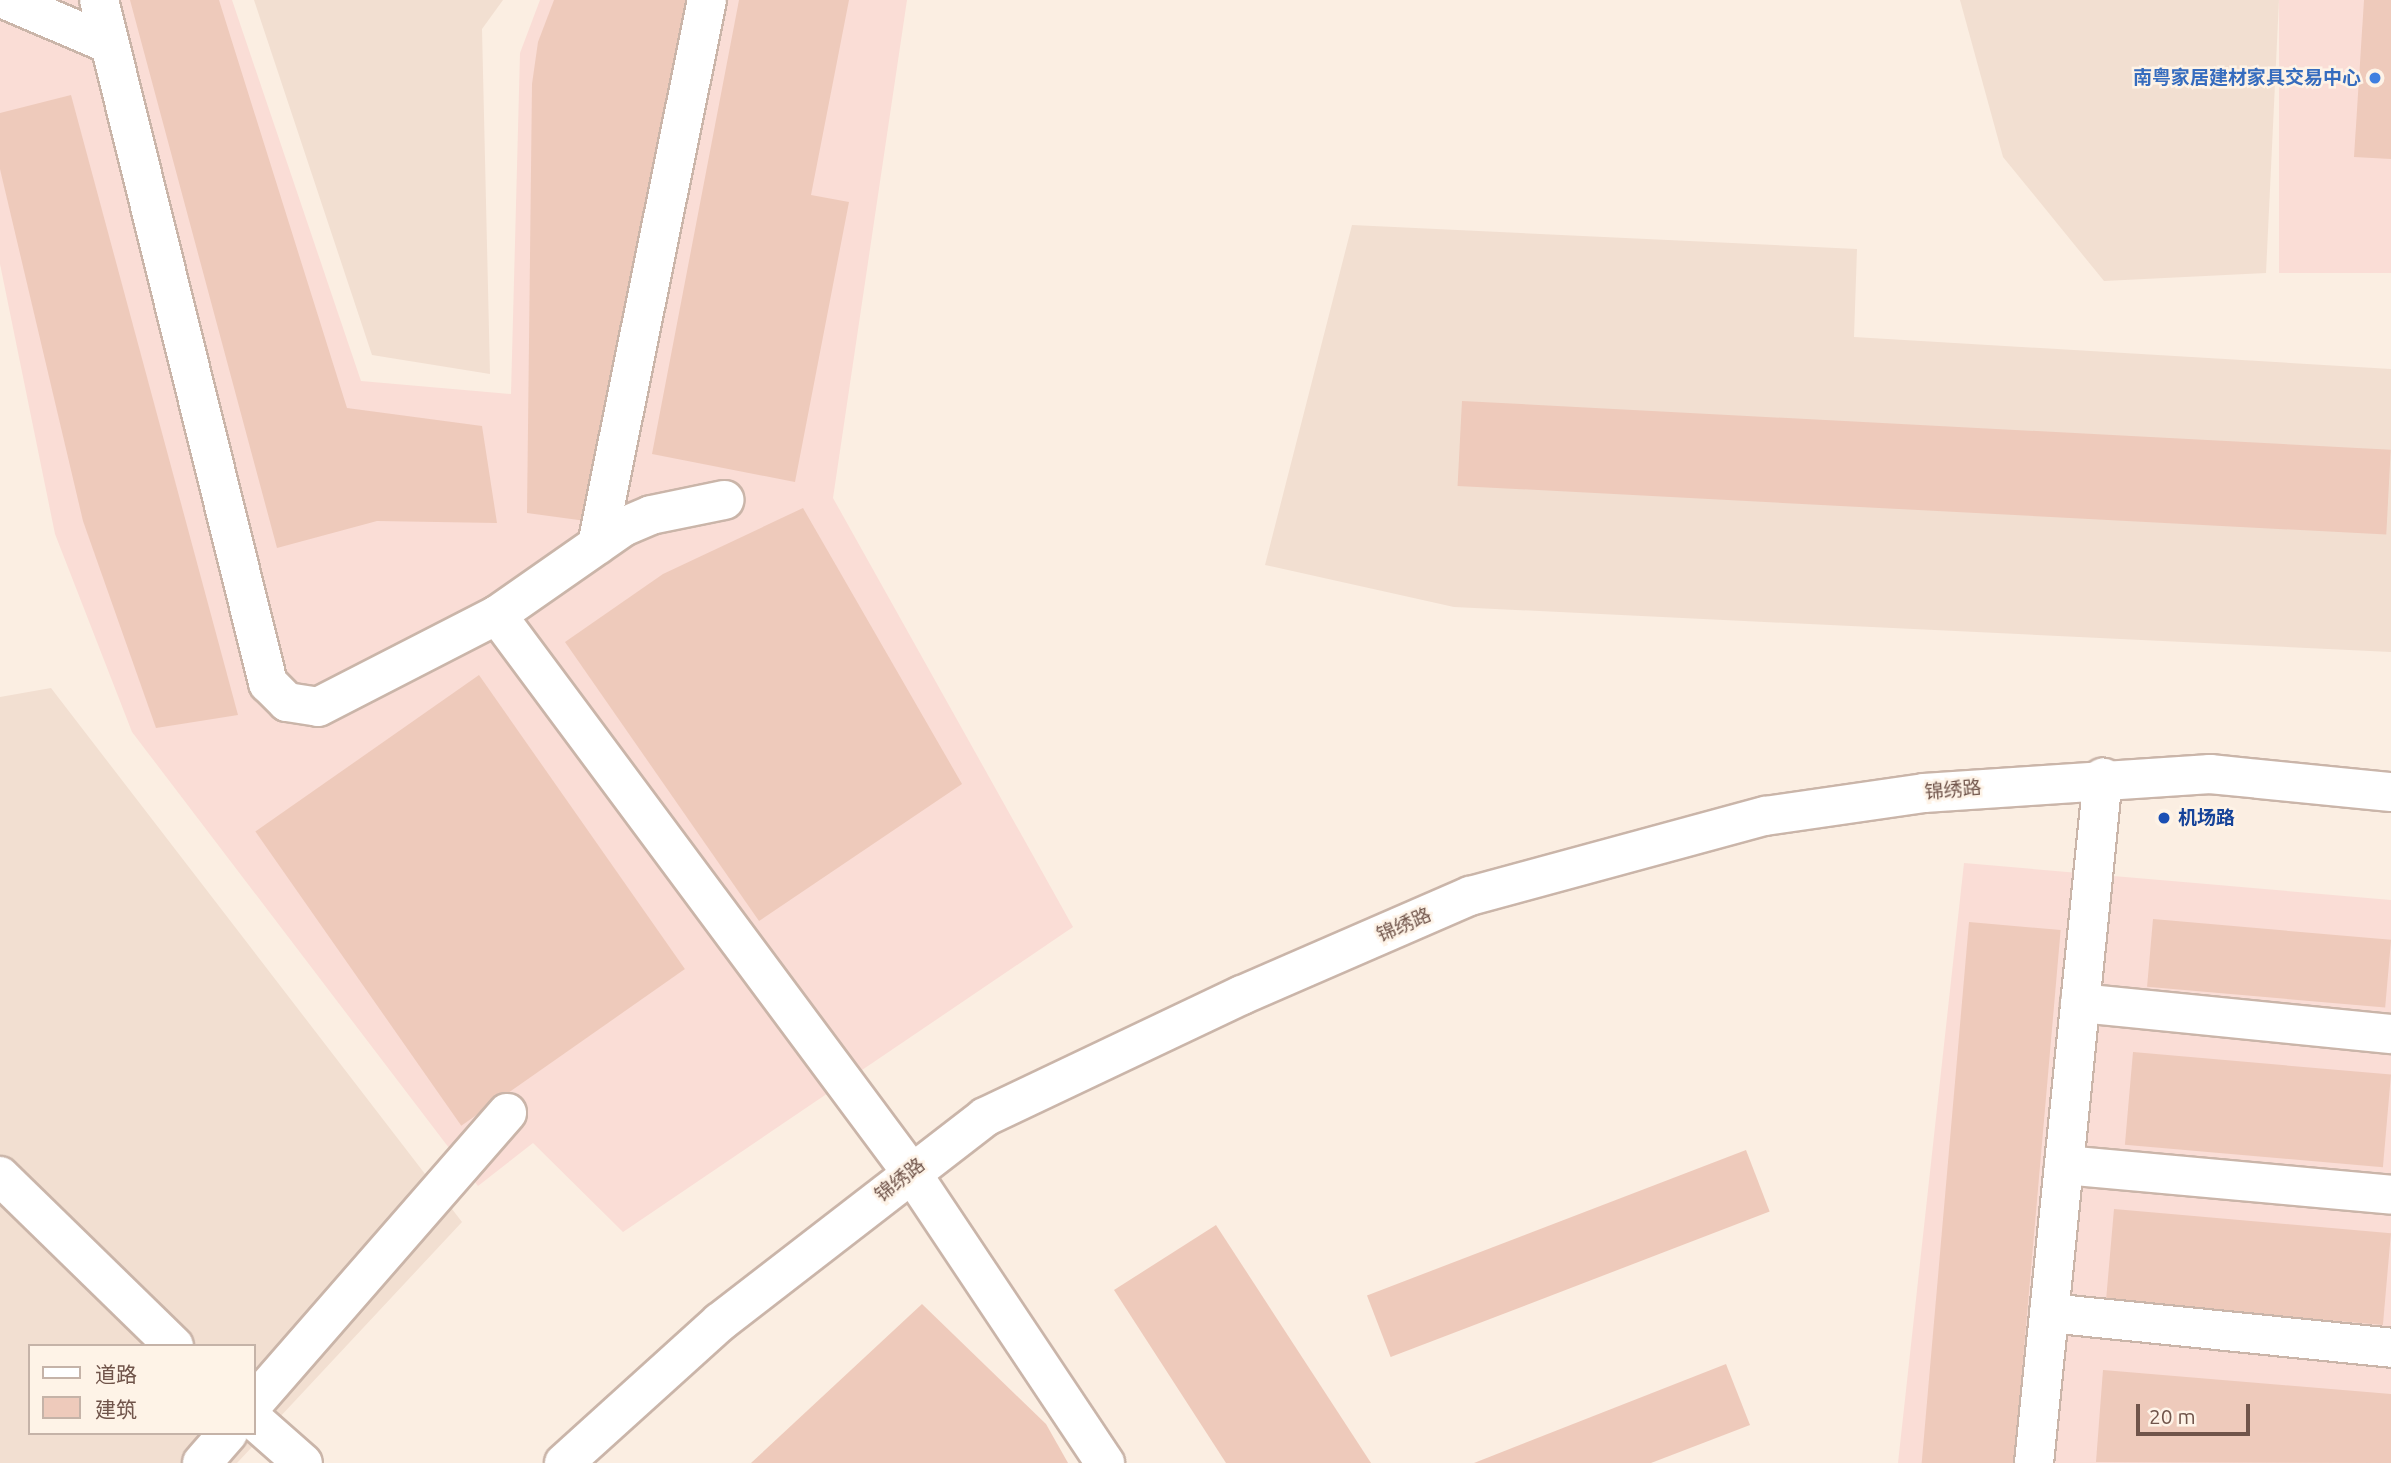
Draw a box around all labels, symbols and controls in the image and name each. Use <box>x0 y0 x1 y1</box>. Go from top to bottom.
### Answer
place label: 南粤家居建材家具交易中心 <box>2133 67 2361 89</box>
marker: 南粤家居建材家具交易中心 <box>2367 70 2383 86</box>
street label: 锦绣路 <box>1924 776 1982 804</box>
place label: 机场路 <box>2178 807 2235 829</box>
marker: 机场路 <box>2156 810 2172 826</box>
street label: 锦绣路 <box>1373 903 1435 947</box>
street label: 锦绣路 <box>871 1153 929 1207</box>
legend <box>28 1344 256 1435</box>
text: 道路 <box>95 1362 137 1386</box>
scale bar <box>2139 1390 2253 1434</box>
text: 建筑 <box>95 1397 137 1421</box>
text: 20 m <box>2149 1404 2196 1428</box>

